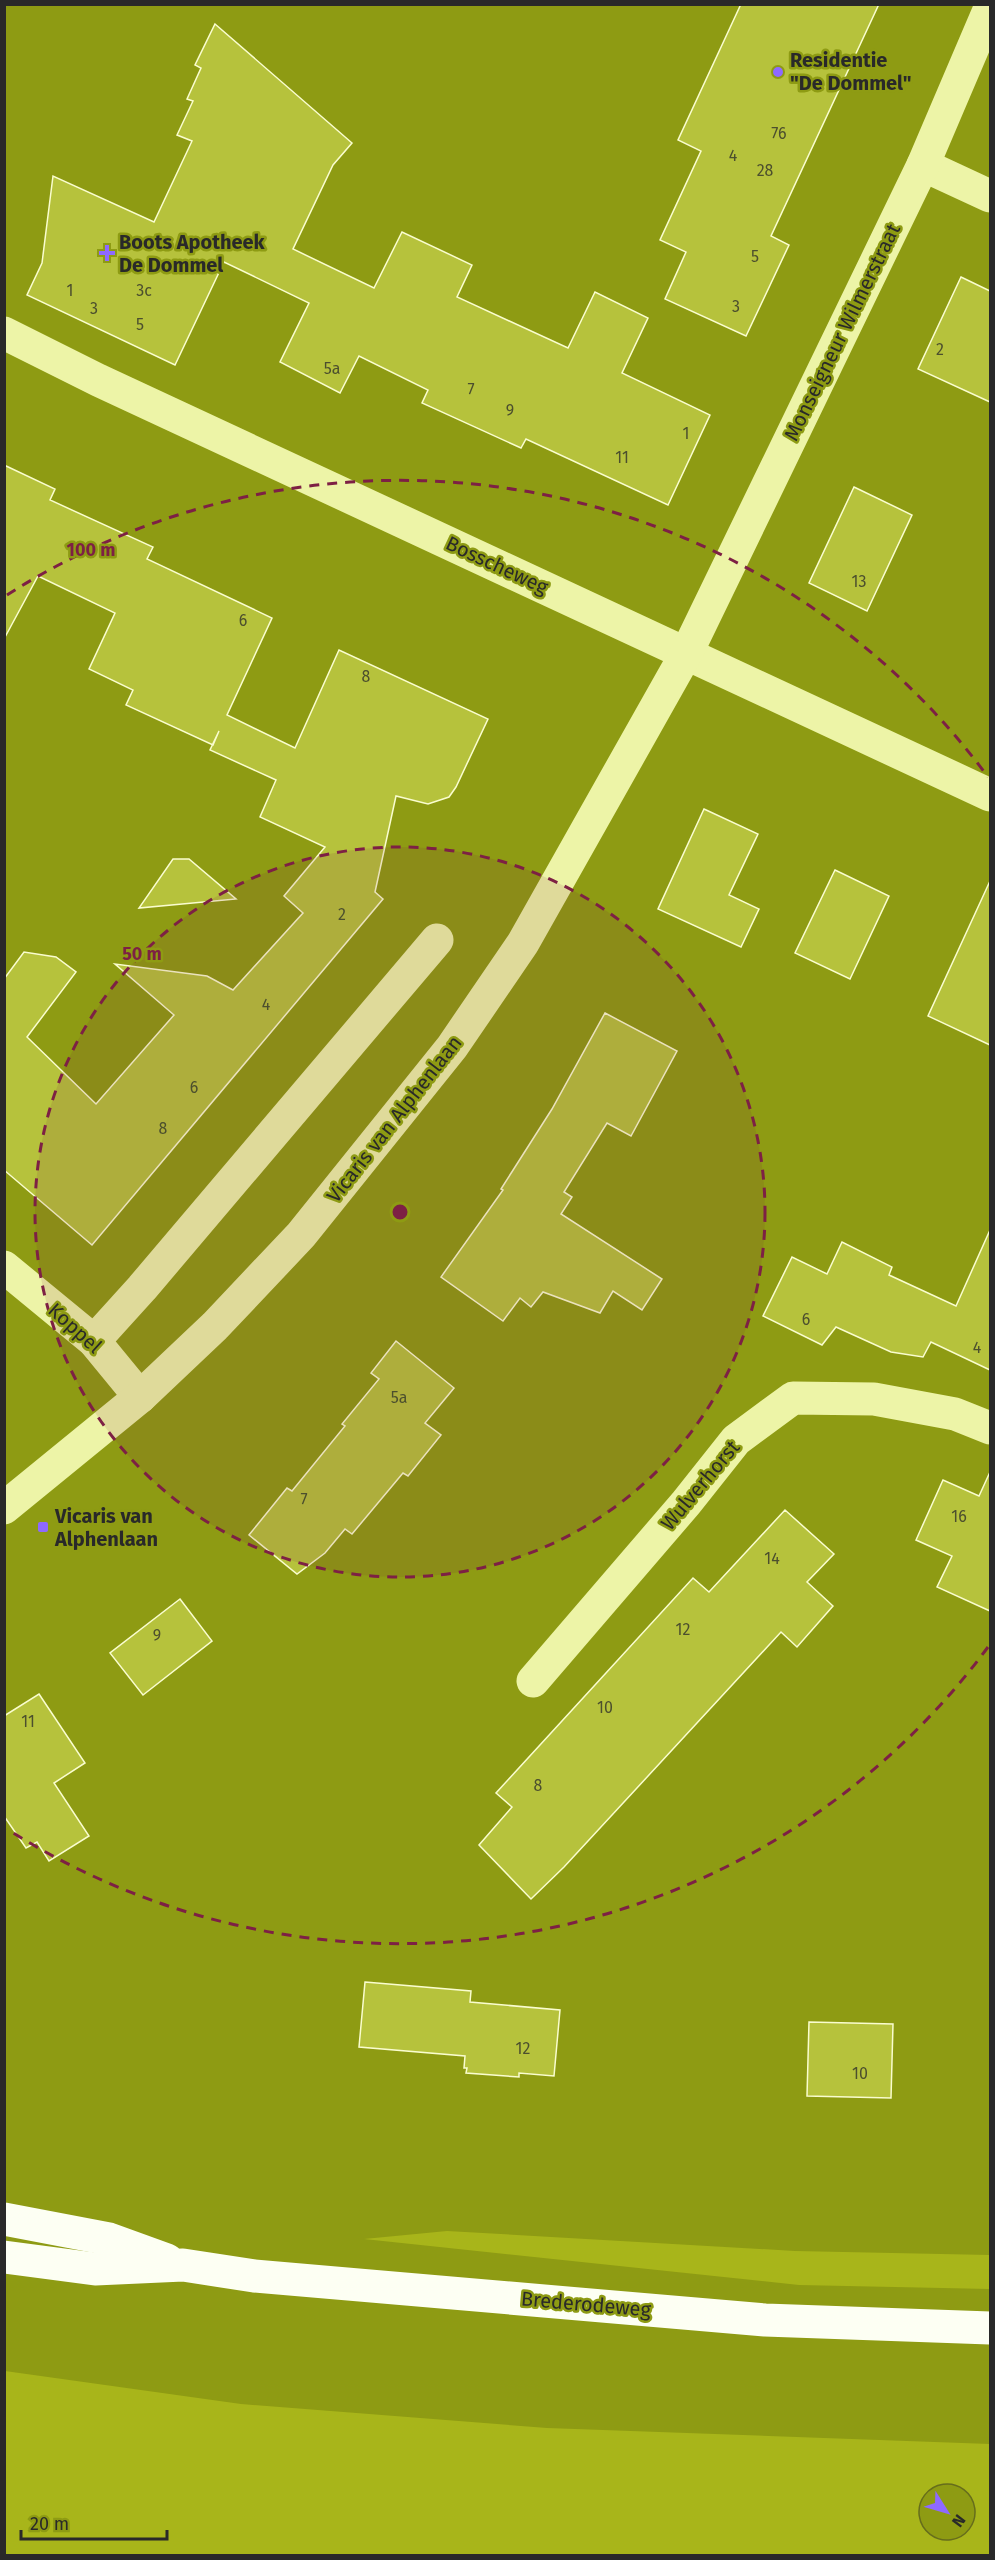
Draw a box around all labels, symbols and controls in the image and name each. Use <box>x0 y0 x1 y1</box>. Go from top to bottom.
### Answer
place label: Residentie "De Dommel" <box>790 48 912 95</box>
marker: Residentie "De Dommel" <box>771 65 785 79</box>
house number: 76 <box>771 124 787 143</box>
house number: 4 <box>729 146 738 165</box>
house number: 28 <box>757 161 774 180</box>
street label: Monseigneur Wilmerstraat <box>779 219 905 444</box>
place label: Boots Apotheek De Dommel <box>119 230 266 277</box>
marker: Boots Apotheek De Dommel <box>100 246 114 260</box>
house number: 5 <box>751 247 759 266</box>
house number: 1 <box>67 281 73 300</box>
house number: 3c <box>136 281 152 300</box>
house number: 3 <box>732 297 740 316</box>
house number: 3 <box>90 299 98 318</box>
house number: 5 <box>136 315 144 334</box>
house number: 2 <box>936 340 944 359</box>
house number: 5a <box>324 359 340 378</box>
house number: 7 <box>467 380 475 399</box>
house number: 9 <box>506 401 514 420</box>
house number: 1 <box>683 424 689 443</box>
house number: 11 <box>615 448 629 467</box>
street label: Bosscheweg <box>442 531 553 599</box>
text: 100 m <box>67 539 115 561</box>
house number: 13 <box>852 572 866 591</box>
house number: 6 <box>239 611 247 630</box>
house number: 8 <box>362 667 371 686</box>
house number: 2 <box>338 905 346 924</box>
text: 50 m <box>122 943 162 965</box>
house number: 4 <box>262 995 271 1014</box>
street label: Vicaris van Alphenlaan <box>321 1031 467 1207</box>
house number: 6 <box>190 1078 198 1097</box>
house number: 8 <box>159 1119 168 1138</box>
centre of rings <box>390 1202 410 1222</box>
street label: Koppel <box>43 1298 107 1358</box>
house number: 6 <box>802 1310 810 1329</box>
house number: 4 <box>973 1338 982 1357</box>
house number: 5a <box>391 1388 407 1407</box>
street label: Wulverhorst <box>656 1435 745 1535</box>
house number: 7 <box>300 1490 308 1509</box>
place label: Vicaris van Alphenlaan <box>54 1504 158 1551</box>
house number: 16 <box>951 1507 967 1526</box>
marker: Vicaris van Alphenlaan <box>36 1520 50 1534</box>
house number: 14 <box>764 1549 780 1568</box>
house number: 12 <box>676 1620 690 1639</box>
house number: 9 <box>153 1626 161 1645</box>
house number: 10 <box>597 1698 613 1717</box>
house number: 11 <box>21 1712 35 1731</box>
house number: 8 <box>534 1776 543 1795</box>
house number: 12 <box>516 2039 530 2058</box>
house number: 10 <box>852 2064 868 2083</box>
street label: Brederodeweg <box>520 2286 653 2322</box>
north arrow <box>917 2482 977 2542</box>
scale bar <box>21 2503 166 2541</box>
text: N <box>948 2511 969 2531</box>
text: 20 m <box>30 2513 69 2535</box>

